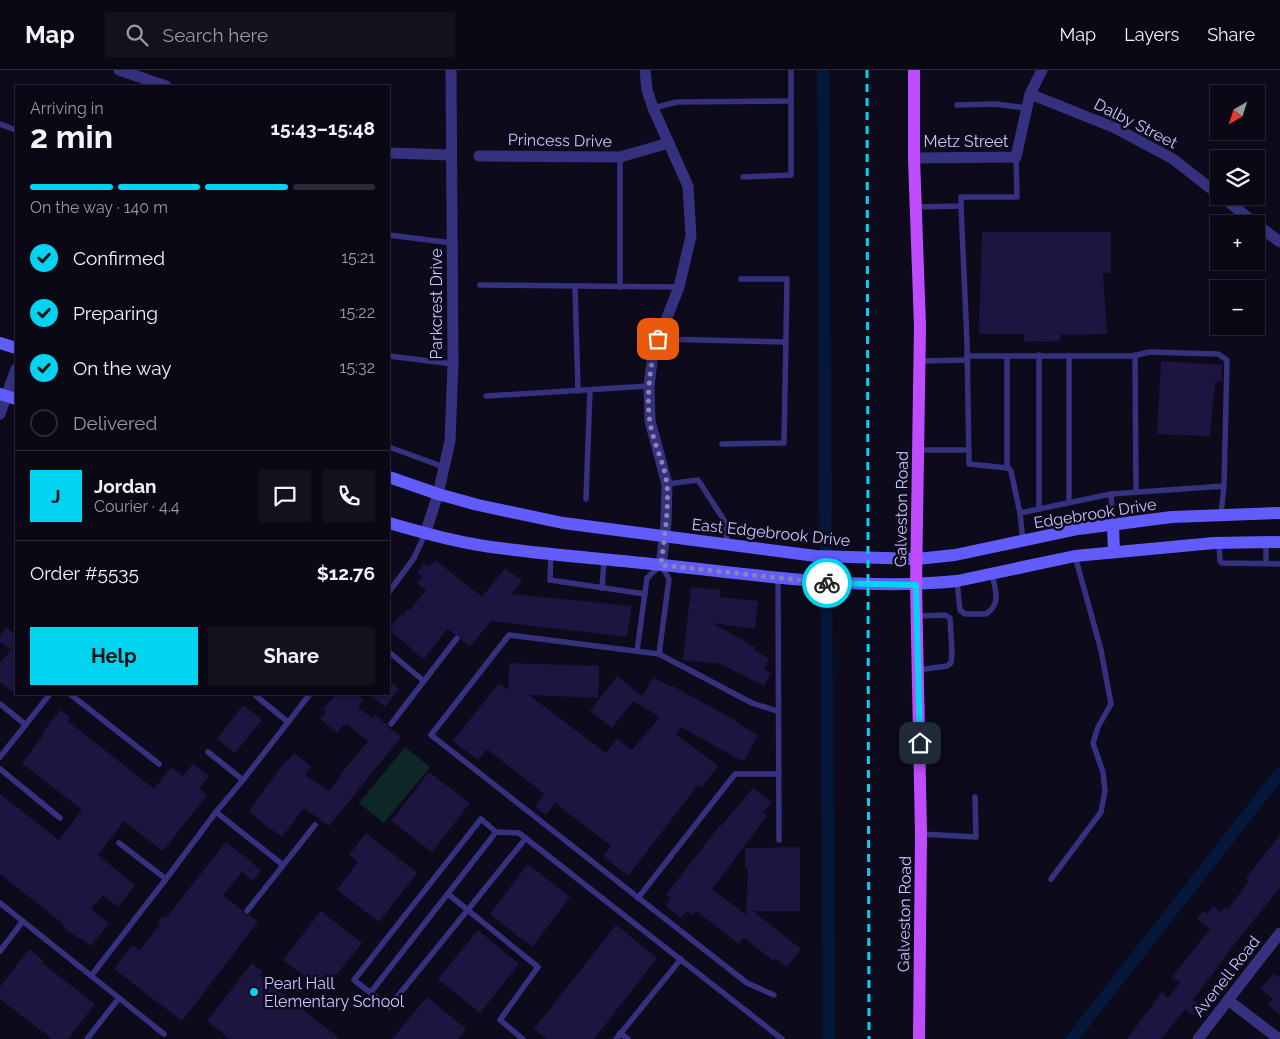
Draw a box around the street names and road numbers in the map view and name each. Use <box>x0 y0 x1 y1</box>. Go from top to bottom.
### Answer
street label: Dalby Street <box>1091 94 1181 153</box>
street label: Princess Drive <box>508 130 612 151</box>
street label: Metz Street <box>924 132 1009 151</box>
street label: Parkcrest Drive <box>427 248 446 360</box>
street label: Galveston Road <box>891 451 912 567</box>
street label: Edgebrook Drive <box>1032 494 1158 533</box>
street label: East Edgebrook Drive <box>691 515 851 550</box>
street label: Galveston Road <box>894 856 915 972</box>
street label: Avenell Road <box>1189 932 1264 1021</box>

